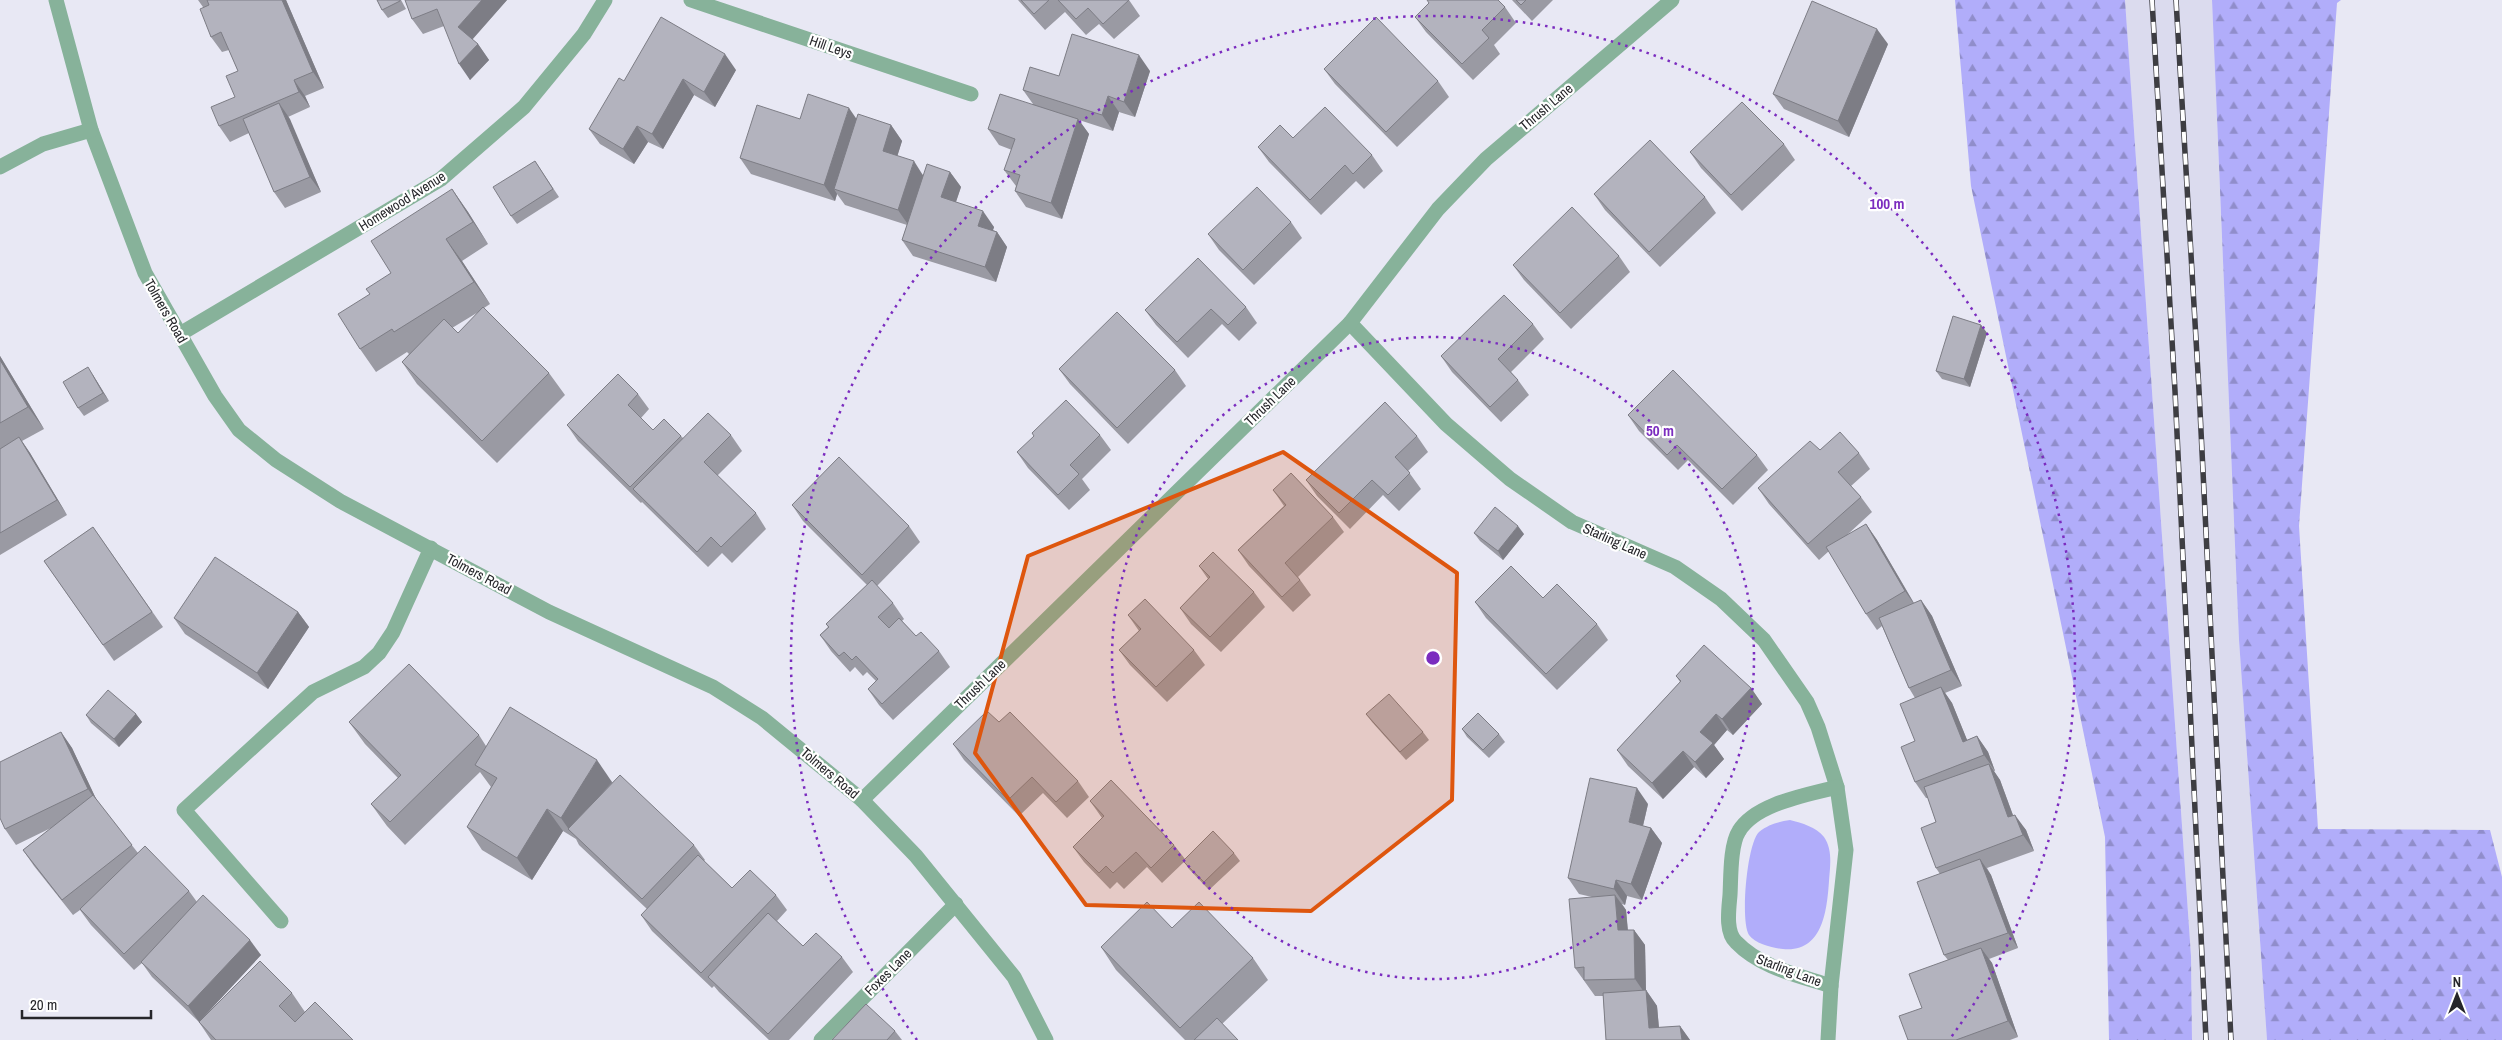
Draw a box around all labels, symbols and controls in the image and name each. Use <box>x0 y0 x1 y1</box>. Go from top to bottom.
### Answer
street label: Hill Leys <box>807 31 855 63</box>
street label: Thrush Lane <box>1516 79 1576 135</box>
street label: Homewood Avenue <box>355 167 449 235</box>
text: 100 m <box>1870 193 1904 214</box>
street label: Tolmers Road <box>141 276 191 346</box>
street label: Thrush Lane <box>1241 372 1299 430</box>
text: 50 m <box>1646 420 1674 441</box>
street label: Starling Lane <box>1580 519 1650 563</box>
street label: Tolmers Road <box>444 549 514 599</box>
centre of rings <box>1424 649 1442 667</box>
street label: Thrush Lane <box>951 655 1009 713</box>
street label: Tolmers Road <box>797 743 863 803</box>
street label: Foxes Lane <box>861 945 915 999</box>
street label: Starling Lane <box>1754 949 1824 991</box>
north arrow <box>2432 970 2482 1020</box>
text: N <box>2453 973 2461 991</box>
scale bar <box>22 988 151 1020</box>
text: 20 m <box>30 994 57 1015</box>

